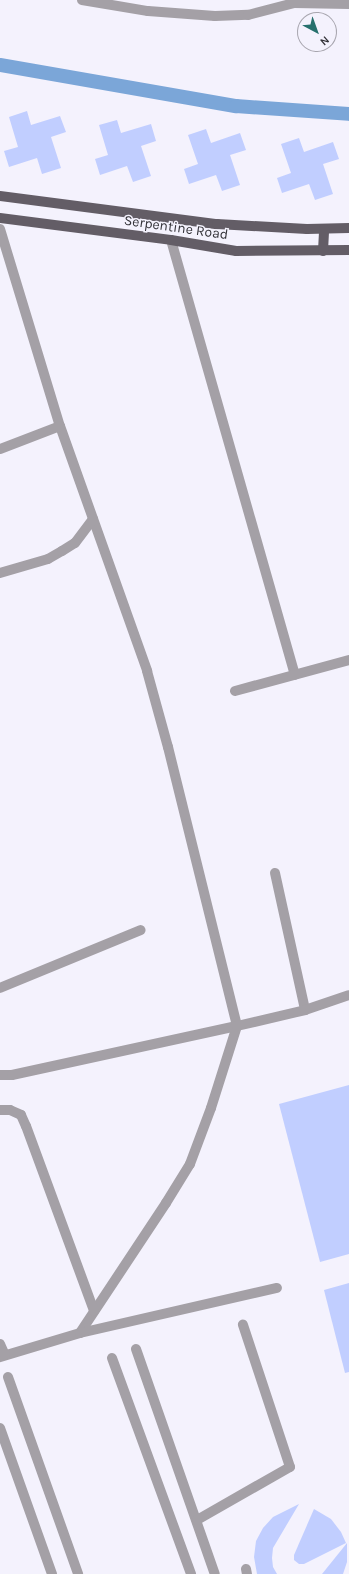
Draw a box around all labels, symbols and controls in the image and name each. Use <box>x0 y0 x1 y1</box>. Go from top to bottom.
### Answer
north arrow <box>297 12 337 52</box>
text: N <box>317 33 332 48</box>
street label: Serpentine Road <box>123 212 229 244</box>

